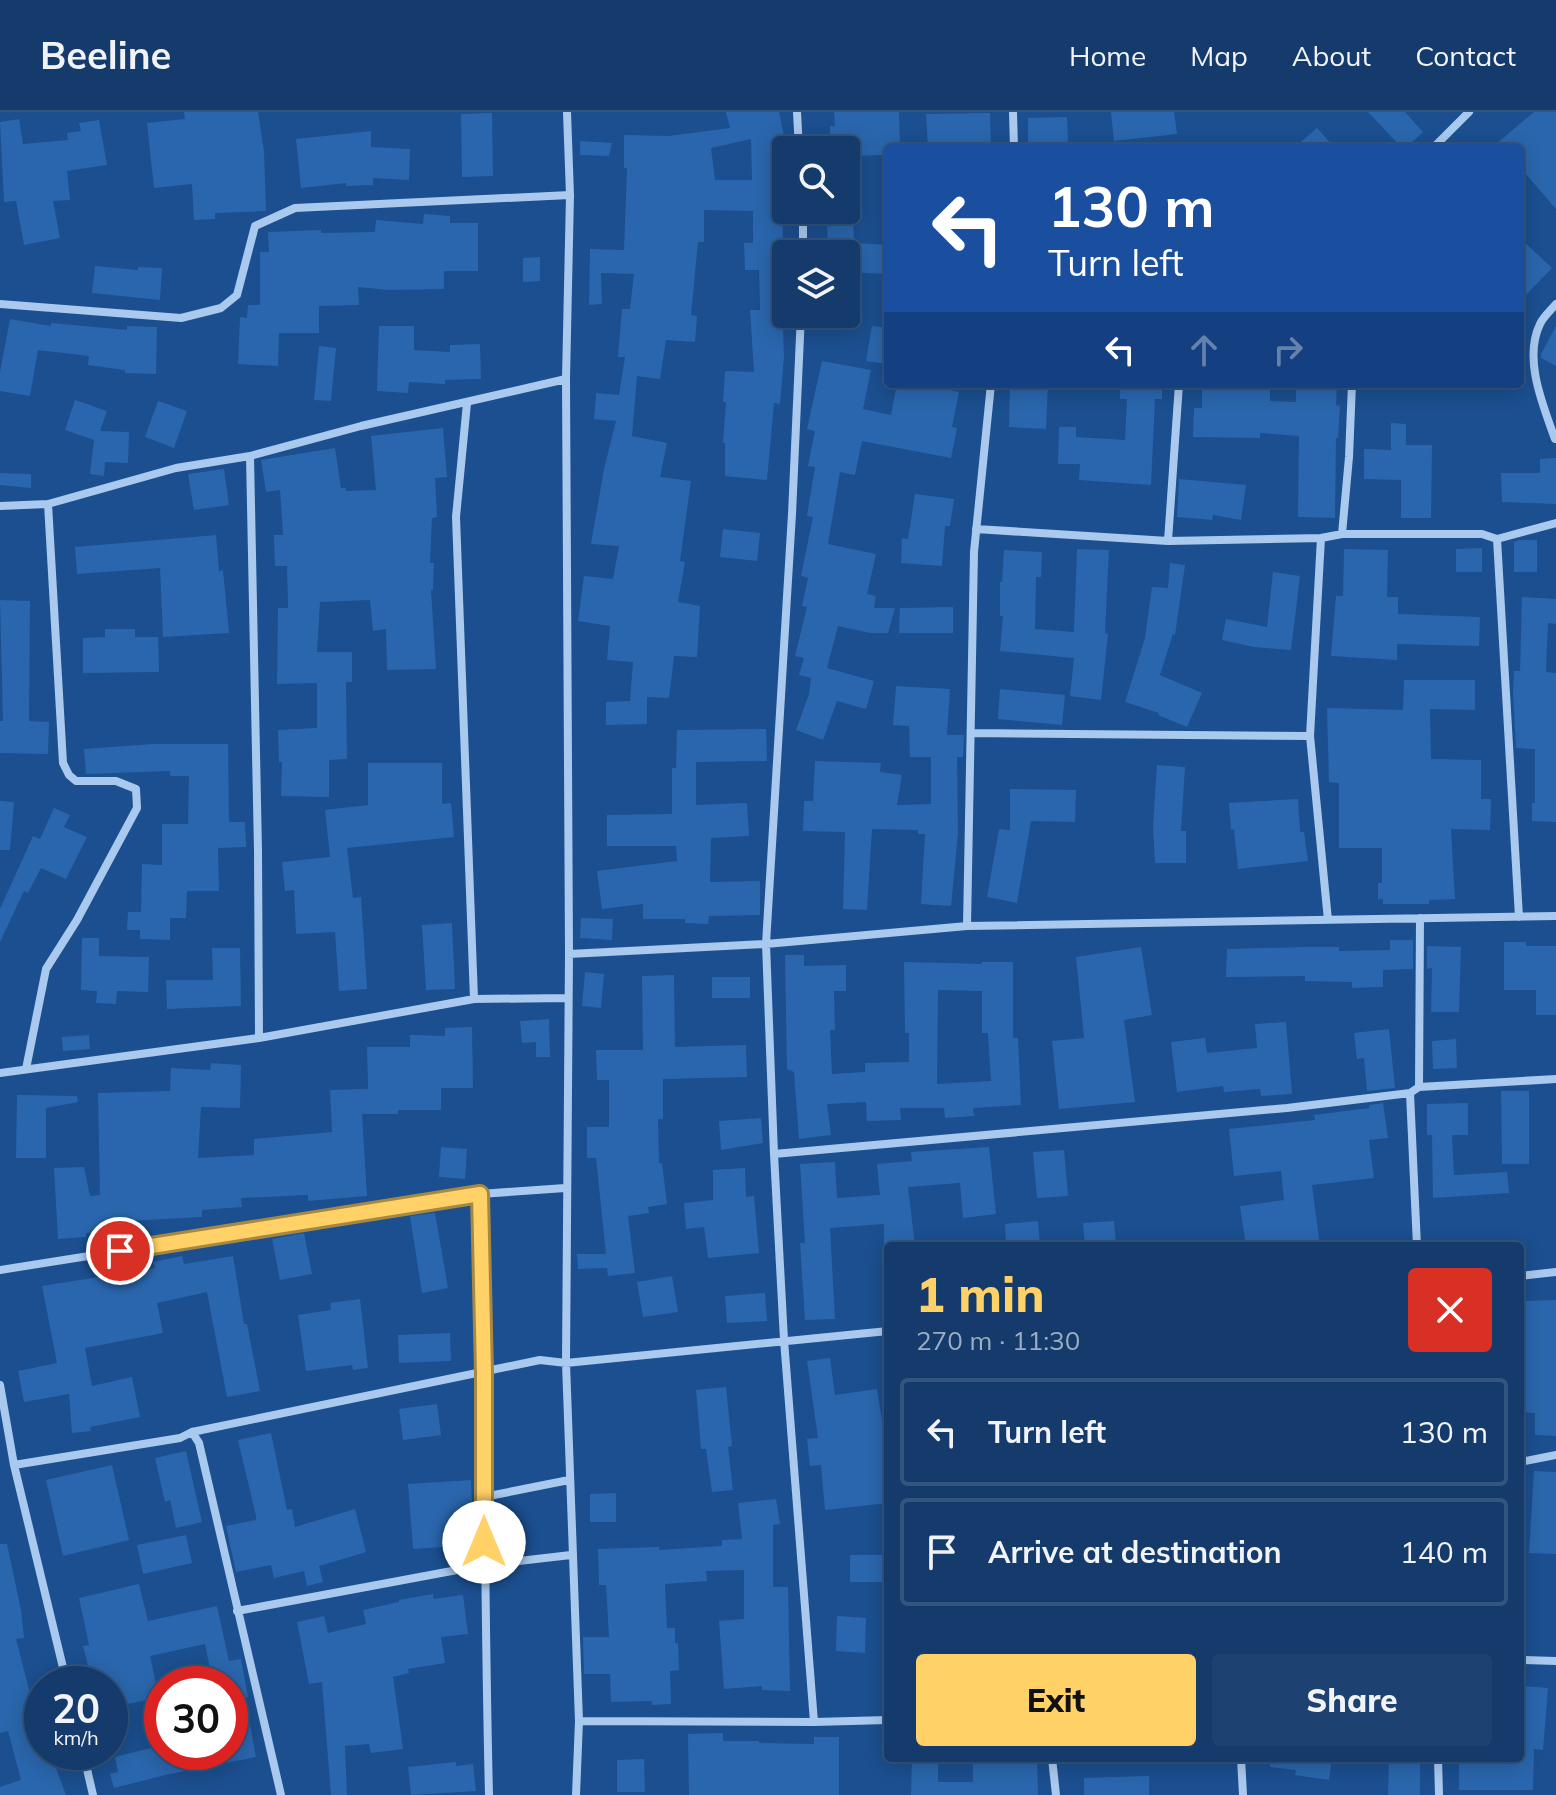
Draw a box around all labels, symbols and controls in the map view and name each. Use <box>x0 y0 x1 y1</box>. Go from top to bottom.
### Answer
text: Beeline <box>40 31 171 79</box>
text: Home <box>1069 38 1146 73</box>
text: Map <box>1190 38 1248 73</box>
text: About <box>1292 38 1371 73</box>
text: Contact <box>1415 38 1516 73</box>
map controls <box>772 136 860 328</box>
button: search <box>772 136 860 224</box>
text: 130 m <box>1048 171 1215 241</box>
icon: left <box>916 176 1020 280</box>
button: layers <box>772 240 860 328</box>
text: Turn left <box>1048 240 1184 285</box>
icon: left <box>1098 328 1142 372</box>
icon: ahead <box>1182 328 1226 372</box>
icon: right <box>1266 328 1310 372</box>
pin <box>86 1217 154 1285</box>
icon: arrive <box>98 1229 142 1273</box>
text: 1 min <box>916 1264 1045 1324</box>
button: close <box>1408 1268 1492 1352</box>
text: 270 m · 11:30 <box>916 1324 1080 1357</box>
icon: left <box>920 1410 964 1454</box>
text: Turn left <box>988 1413 1106 1451</box>
text: 130 m <box>1400 1413 1488 1451</box>
position arrow <box>442 1500 526 1584</box>
icon: arrive <box>920 1530 964 1574</box>
text: Arrive at destination <box>988 1533 1282 1571</box>
text: 140 m <box>1400 1533 1488 1571</box>
button: Exit <box>916 1654 1196 1746</box>
button: Share <box>1212 1654 1492 1746</box>
speed limit sign: 30 <box>144 1666 248 1770</box>
text: 20 <box>52 1683 100 1733</box>
text: km/h <box>53 1725 99 1750</box>

